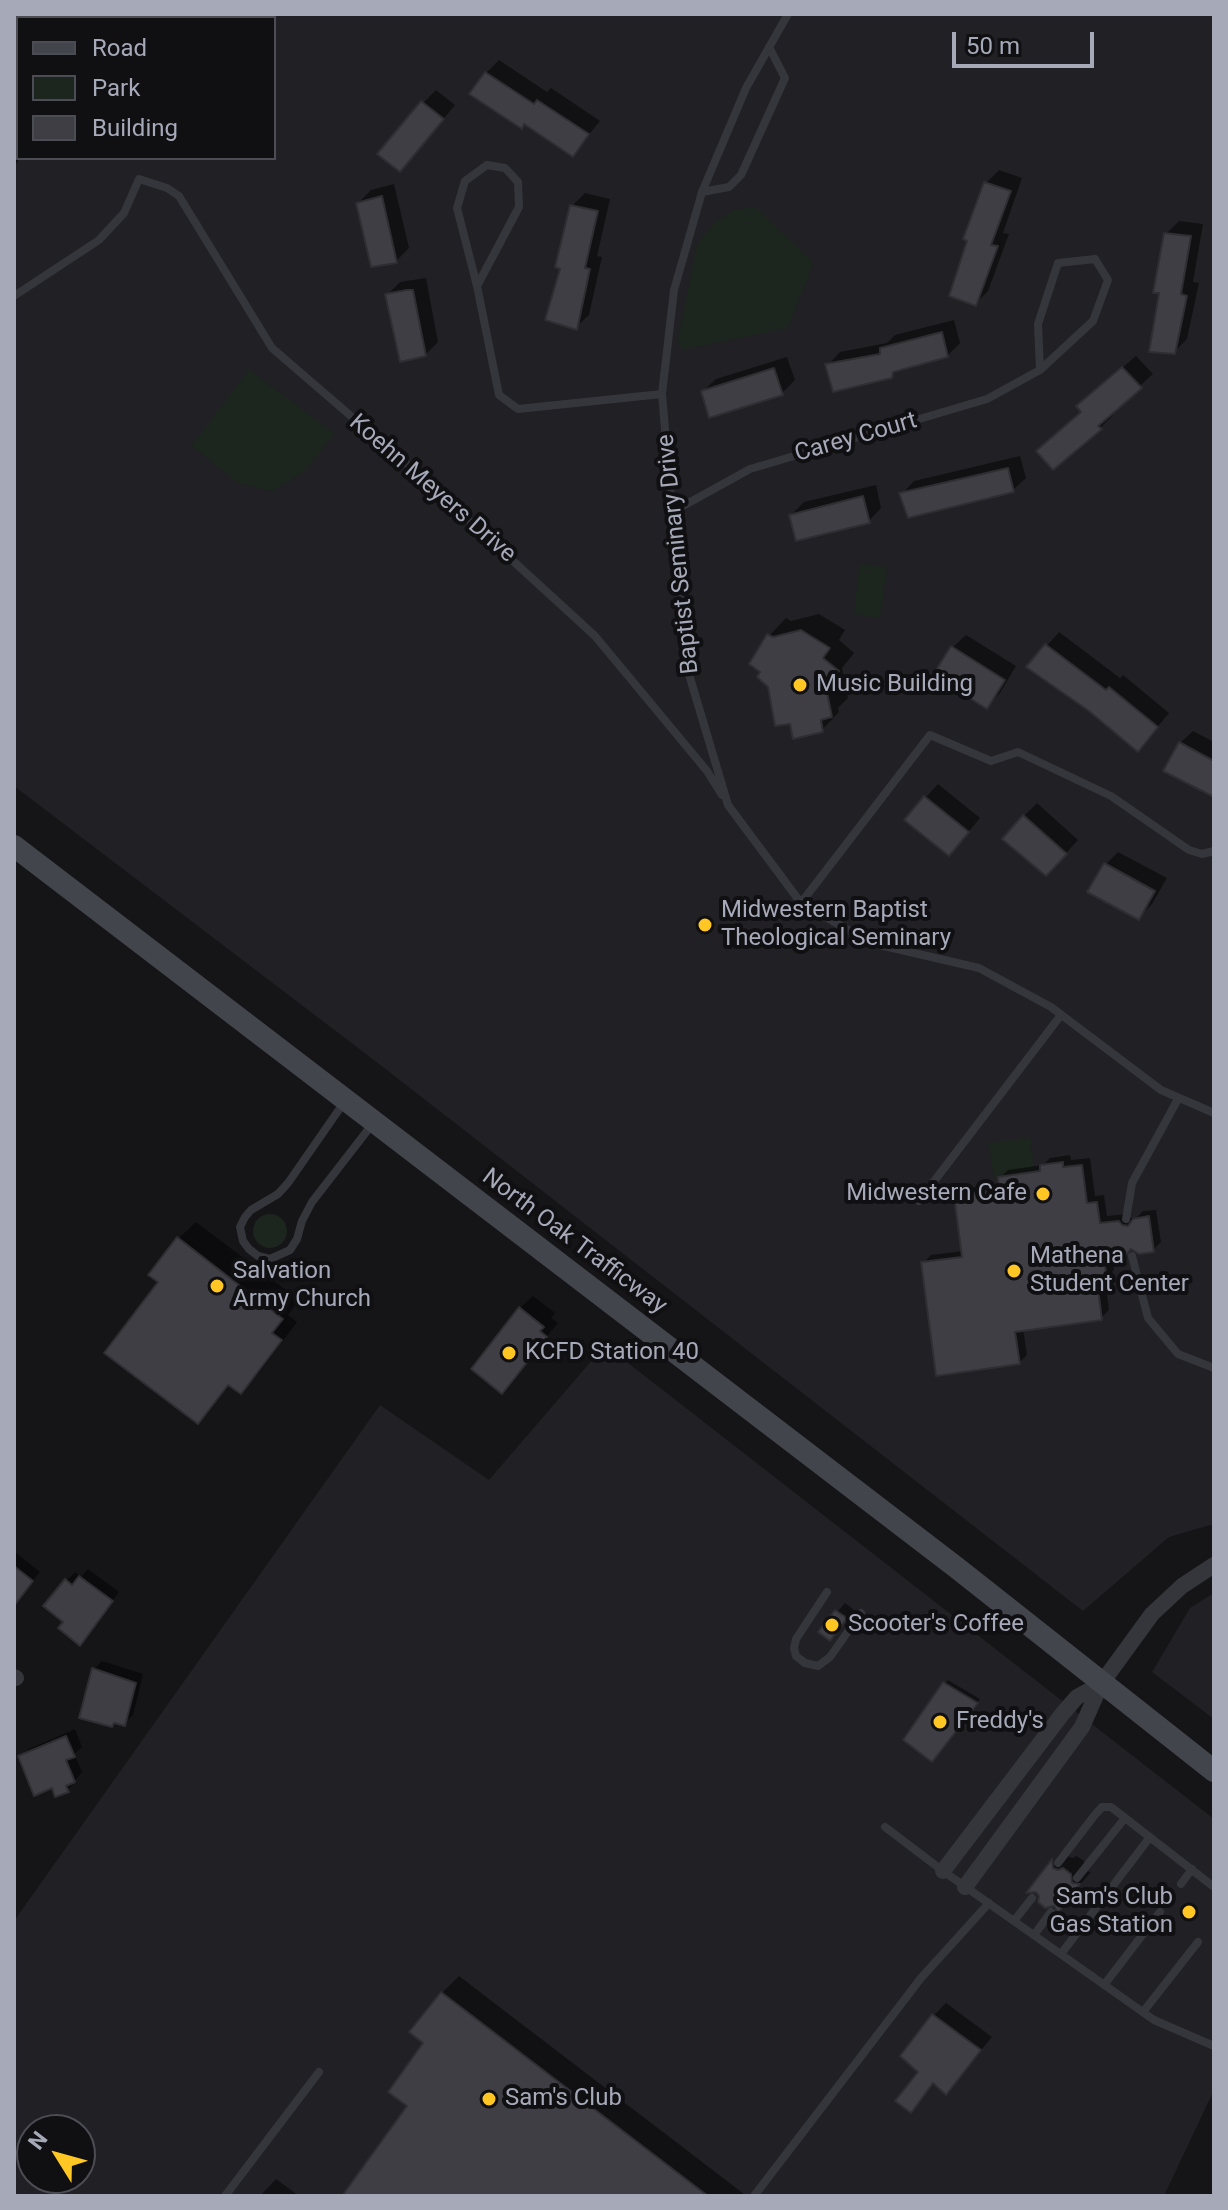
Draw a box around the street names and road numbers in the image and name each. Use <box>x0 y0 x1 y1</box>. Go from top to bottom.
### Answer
street label: Carey Court <box>792 407 920 469</box>
street label: Koehn Meyers Drive <box>343 409 521 569</box>
street label: Baptist Seminary Drive <box>652 433 706 675</box>
street label: North Oak Trafficway <box>476 1163 672 1321</box>

